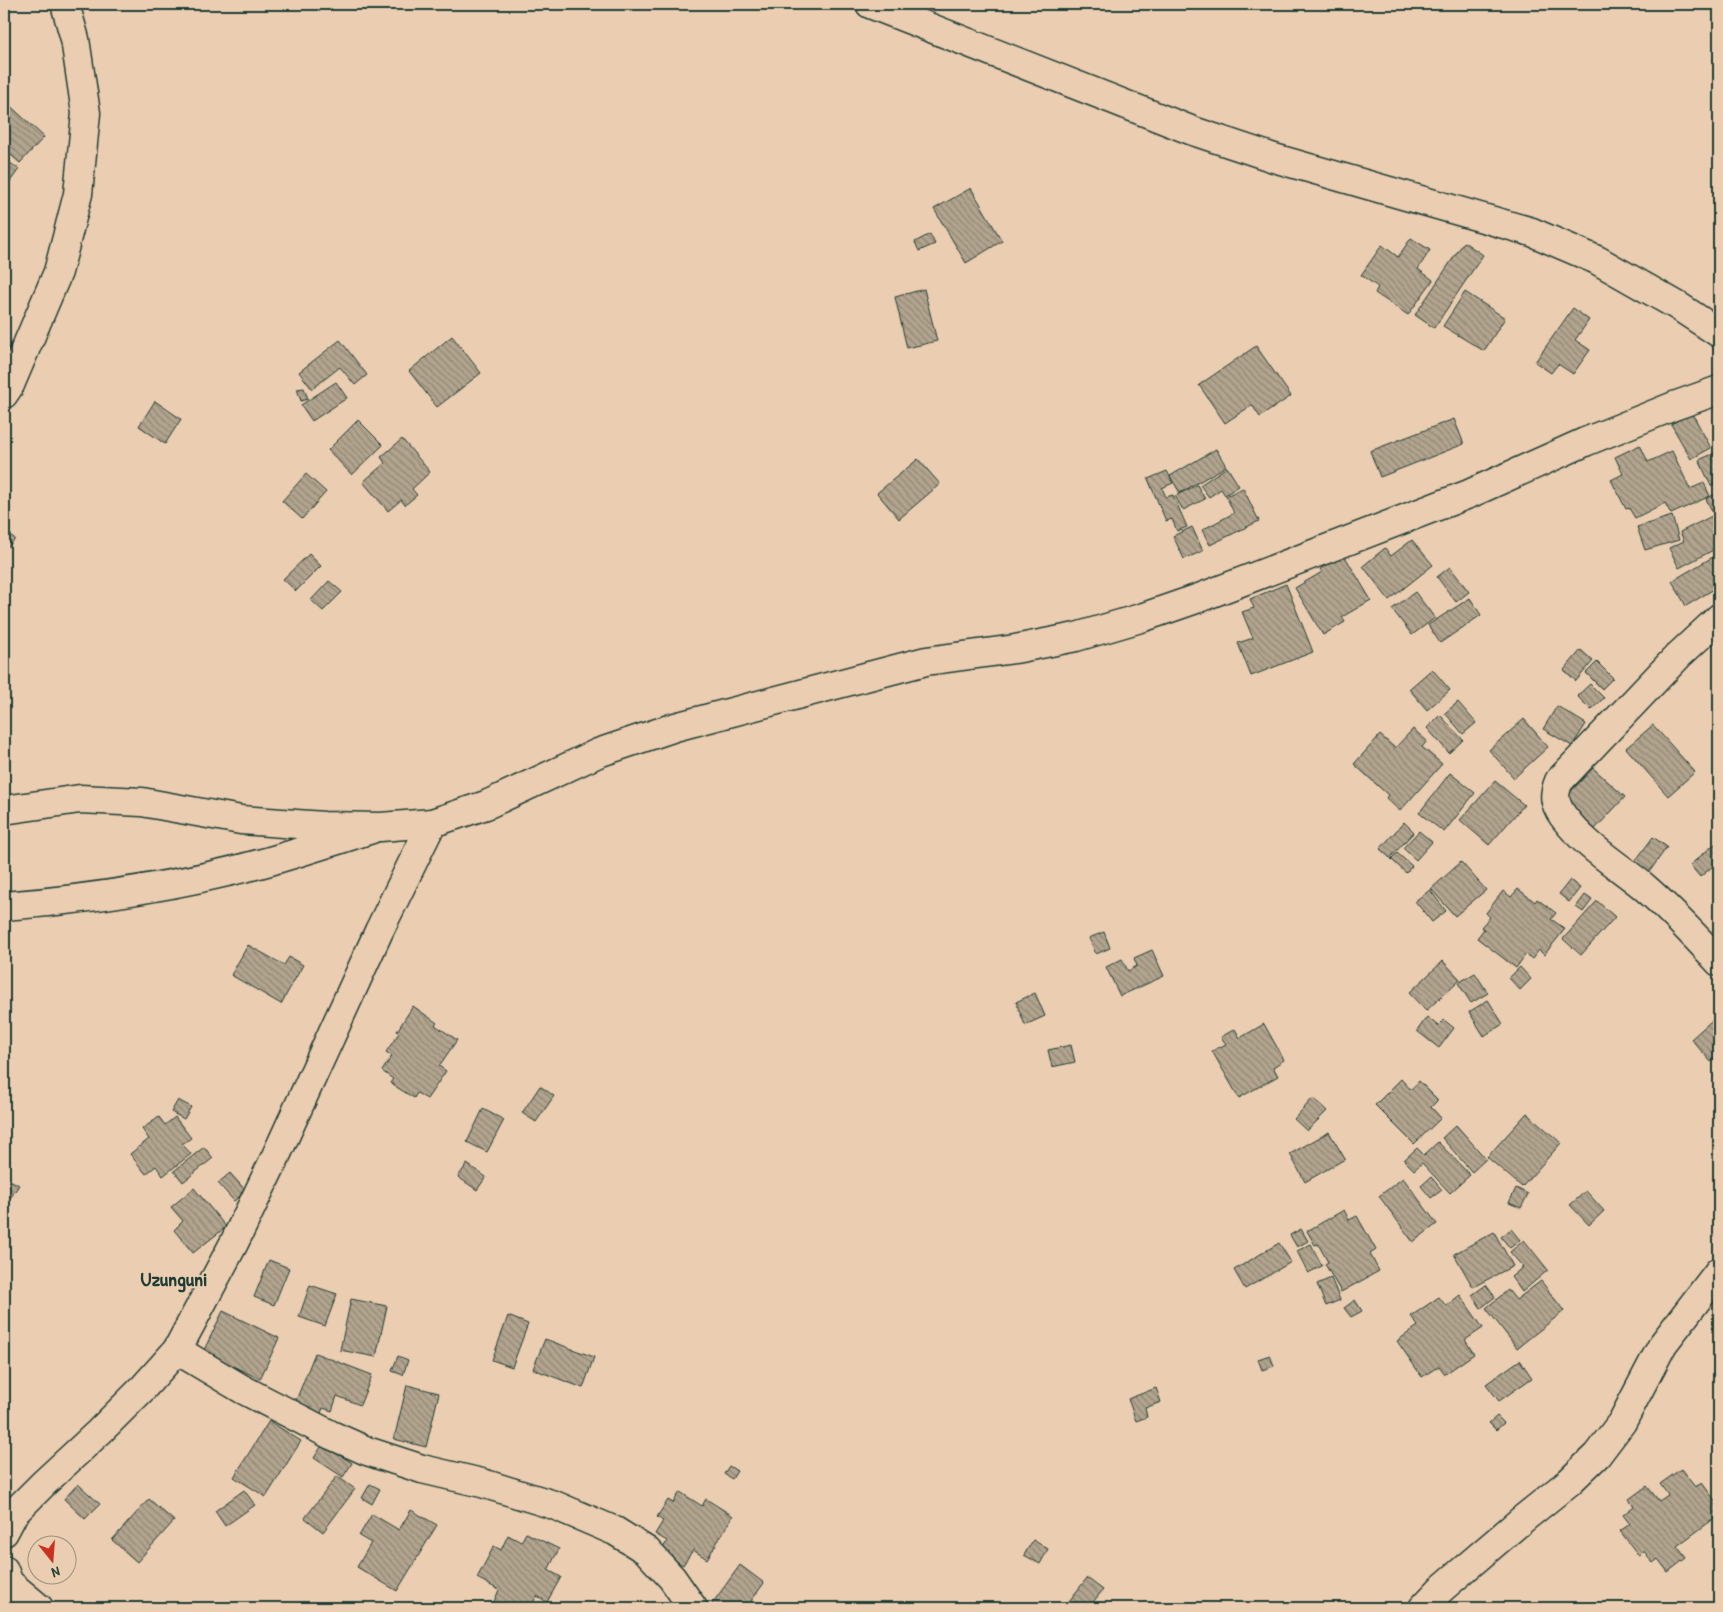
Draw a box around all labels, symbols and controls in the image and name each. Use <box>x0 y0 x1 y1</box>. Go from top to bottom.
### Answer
district label: Uzunguni <box>140 1265 208 1293</box>
north arrow <box>28 1534 78 1584</box>
text: N <box>49 1563 62 1583</box>

